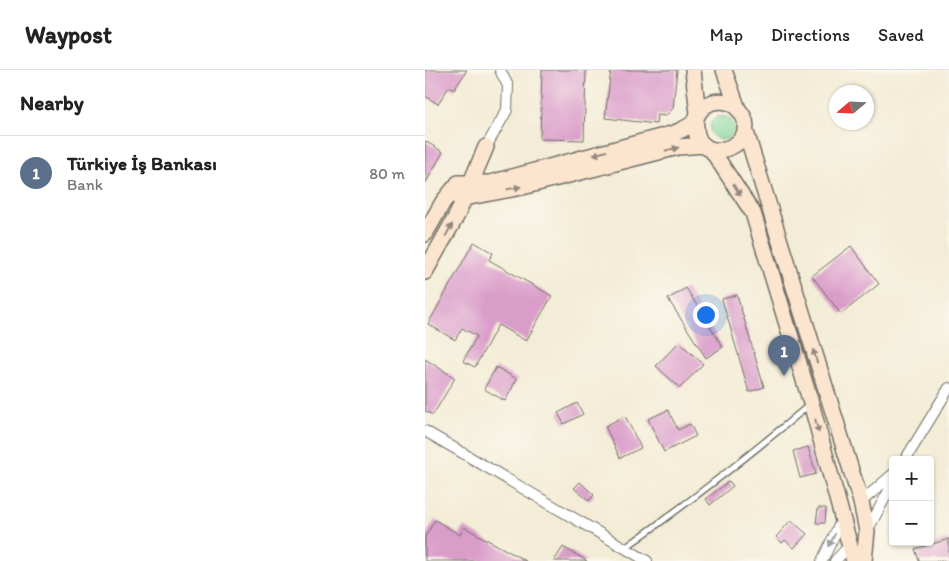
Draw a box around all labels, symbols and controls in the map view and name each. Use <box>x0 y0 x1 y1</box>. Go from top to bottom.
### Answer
text: Waypost <box>25 20 112 49</box>
text: Map <box>710 24 743 46</box>
text: Directions <box>771 24 850 46</box>
text: Saved <box>878 24 924 46</box>
north arrow <box>829 85 874 130</box>
text: Nearby <box>20 90 84 115</box>
one-way arrow <box>664 145 679 153</box>
one-way arrow <box>593 149 608 157</box>
text: Türkiye İş Bankası <box>67 152 217 175</box>
text: 1 <box>32 164 40 183</box>
text: 80 m <box>369 164 405 183</box>
text: Bank <box>67 175 103 194</box>
one-way arrow <box>733 183 742 196</box>
one-way arrow <box>507 184 523 192</box>
one-way arrow <box>445 223 453 237</box>
your location <box>693 302 719 328</box>
pin: 1 <box>768 335 800 376</box>
one-way arrow <box>811 348 819 363</box>
one-way arrow <box>814 418 822 433</box>
map controls <box>889 456 934 546</box>
button: + <box>889 456 934 501</box>
button: − <box>889 501 934 546</box>
one-way arrow <box>828 533 836 547</box>

